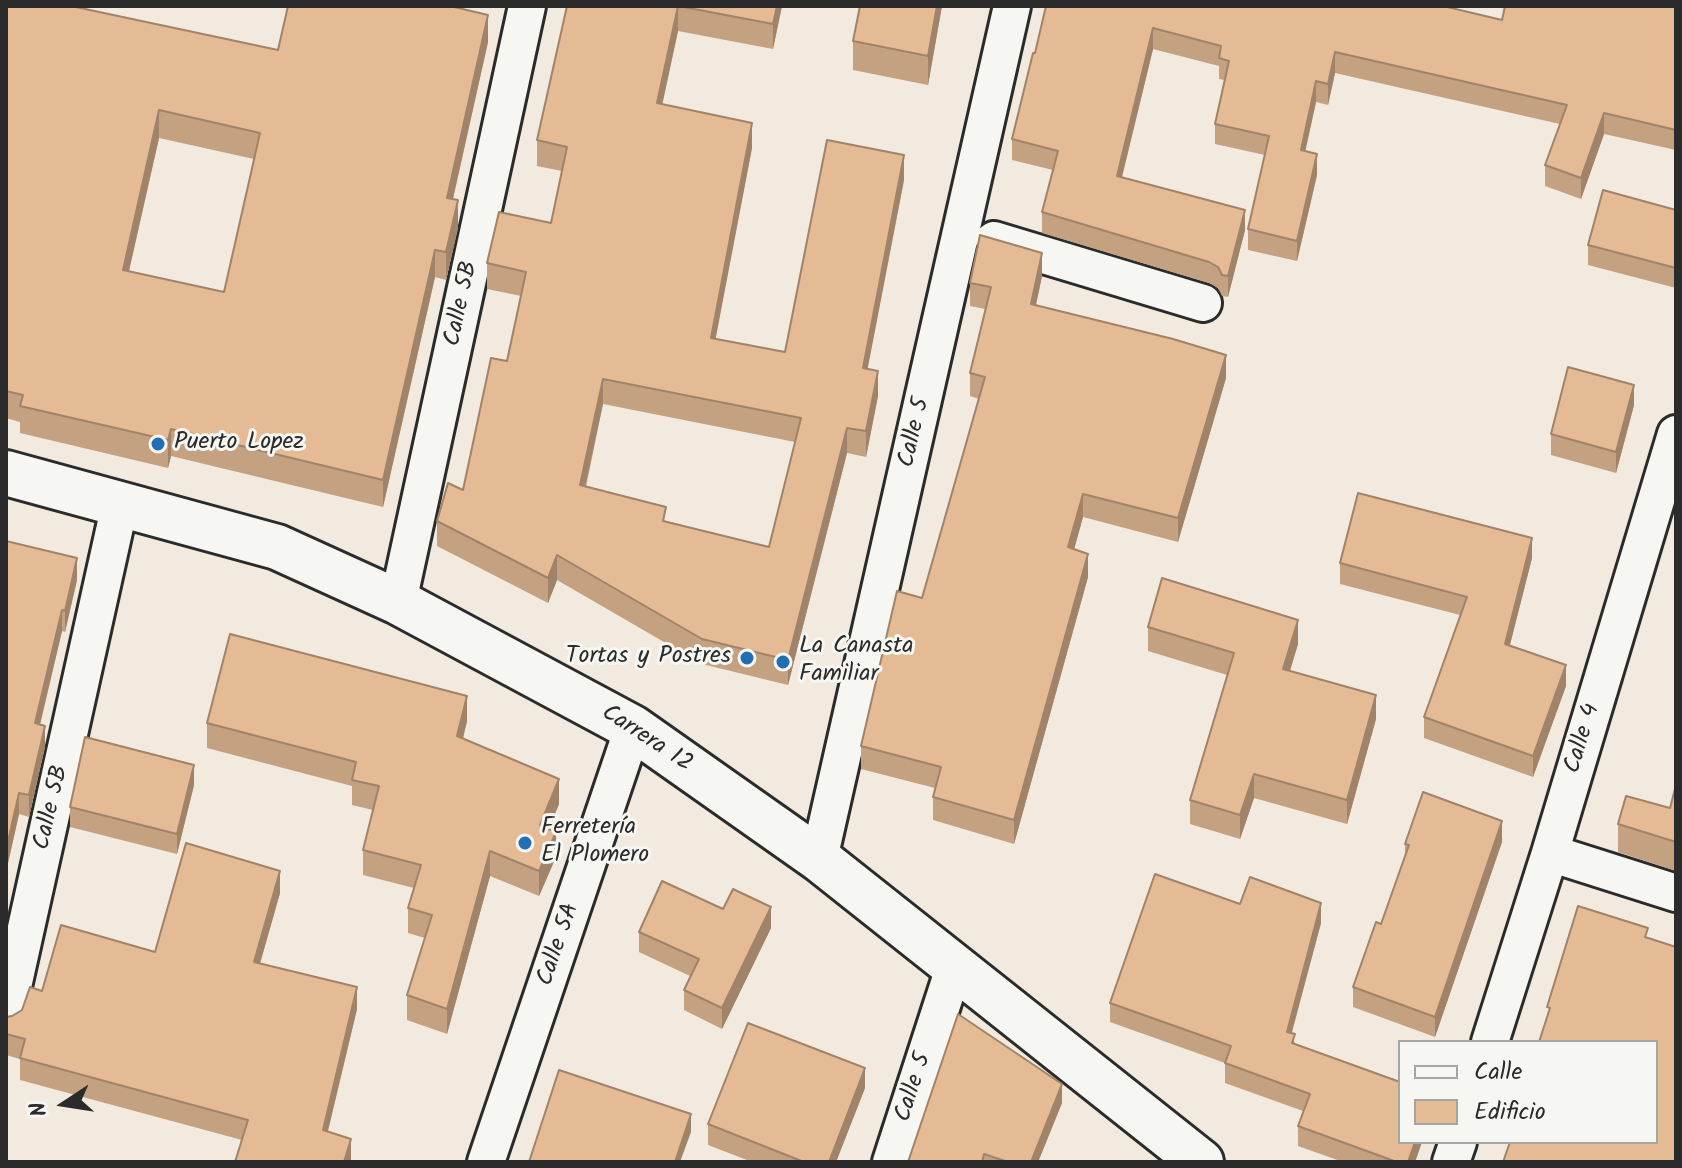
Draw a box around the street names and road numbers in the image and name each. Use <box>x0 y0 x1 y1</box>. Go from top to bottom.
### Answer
street label: Calle 5B <box>440 259 486 349</box>
street label: Calle 5 <box>894 395 938 471</box>
street label: Carrera 12 <box>595 700 697 780</box>
street label: Calle 4 <box>1560 701 1608 777</box>
street label: Calle 5B <box>29 763 77 853</box>
street label: Calle 5A <box>532 900 588 990</box>
street label: Calle 5 <box>890 1050 940 1126</box>

